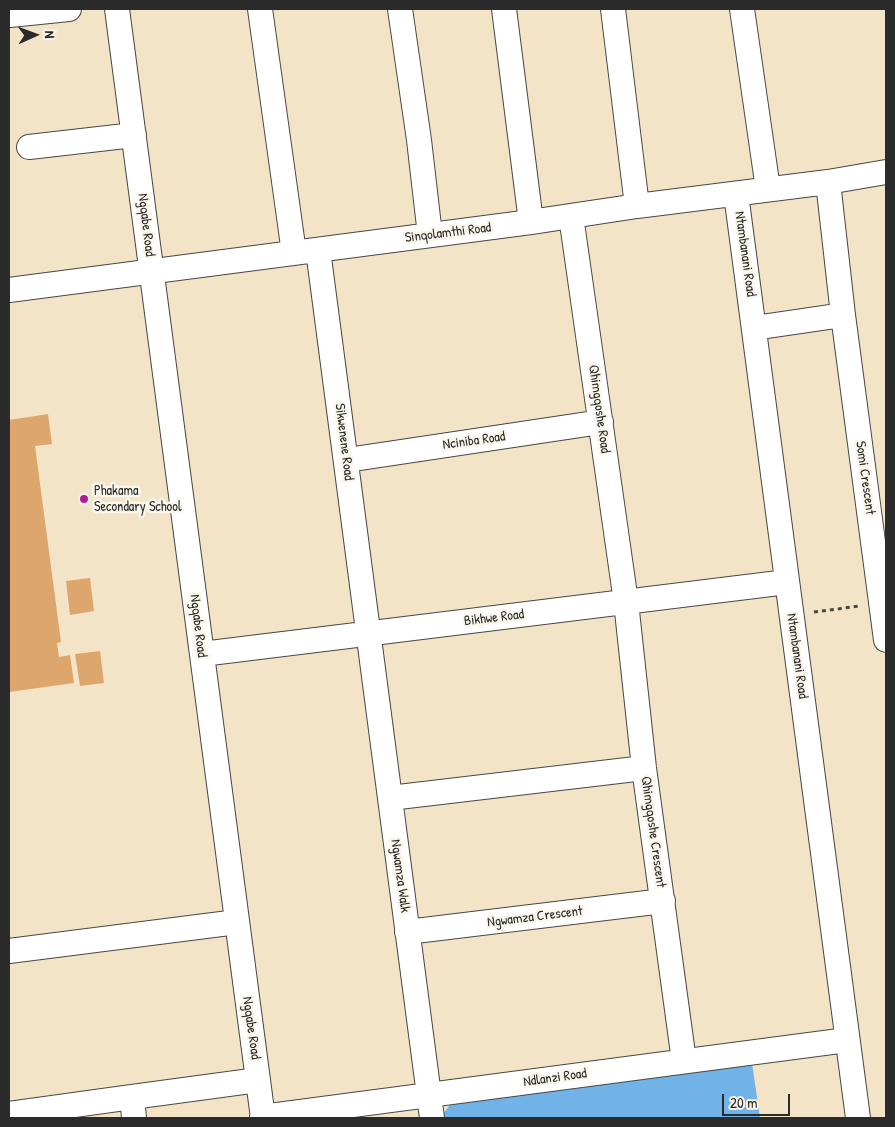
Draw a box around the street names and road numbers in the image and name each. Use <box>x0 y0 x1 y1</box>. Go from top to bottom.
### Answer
street label: Ngqabe Road <box>134 193 158 257</box>
street label: Ntambanani Road <box>731 210 759 298</box>
street label: Sinqolamthi Road <box>404 219 492 247</box>
street label: Qhimgqoshe Road <box>584 364 614 454</box>
street label: Sikwenene Road <box>331 403 357 481</box>
street label: Nciniba Road <box>442 428 506 454</box>
street label: Somi Crescent <box>852 440 878 516</box>
street label: Ngqabe Road <box>186 594 210 658</box>
street label: Bikhwe Road <box>463 606 525 630</box>
street label: Ntambanani Road <box>783 612 811 700</box>
street label: Qhimgqoshe Crescent <box>637 775 669 889</box>
street label: Ngwamza Walk <box>387 838 413 914</box>
street label: Ngwamza Crescent <box>486 903 584 931</box>
street label: Ngqabe Road <box>238 996 264 1060</box>
street label: Ndlanzi Road <box>522 1065 588 1091</box>

